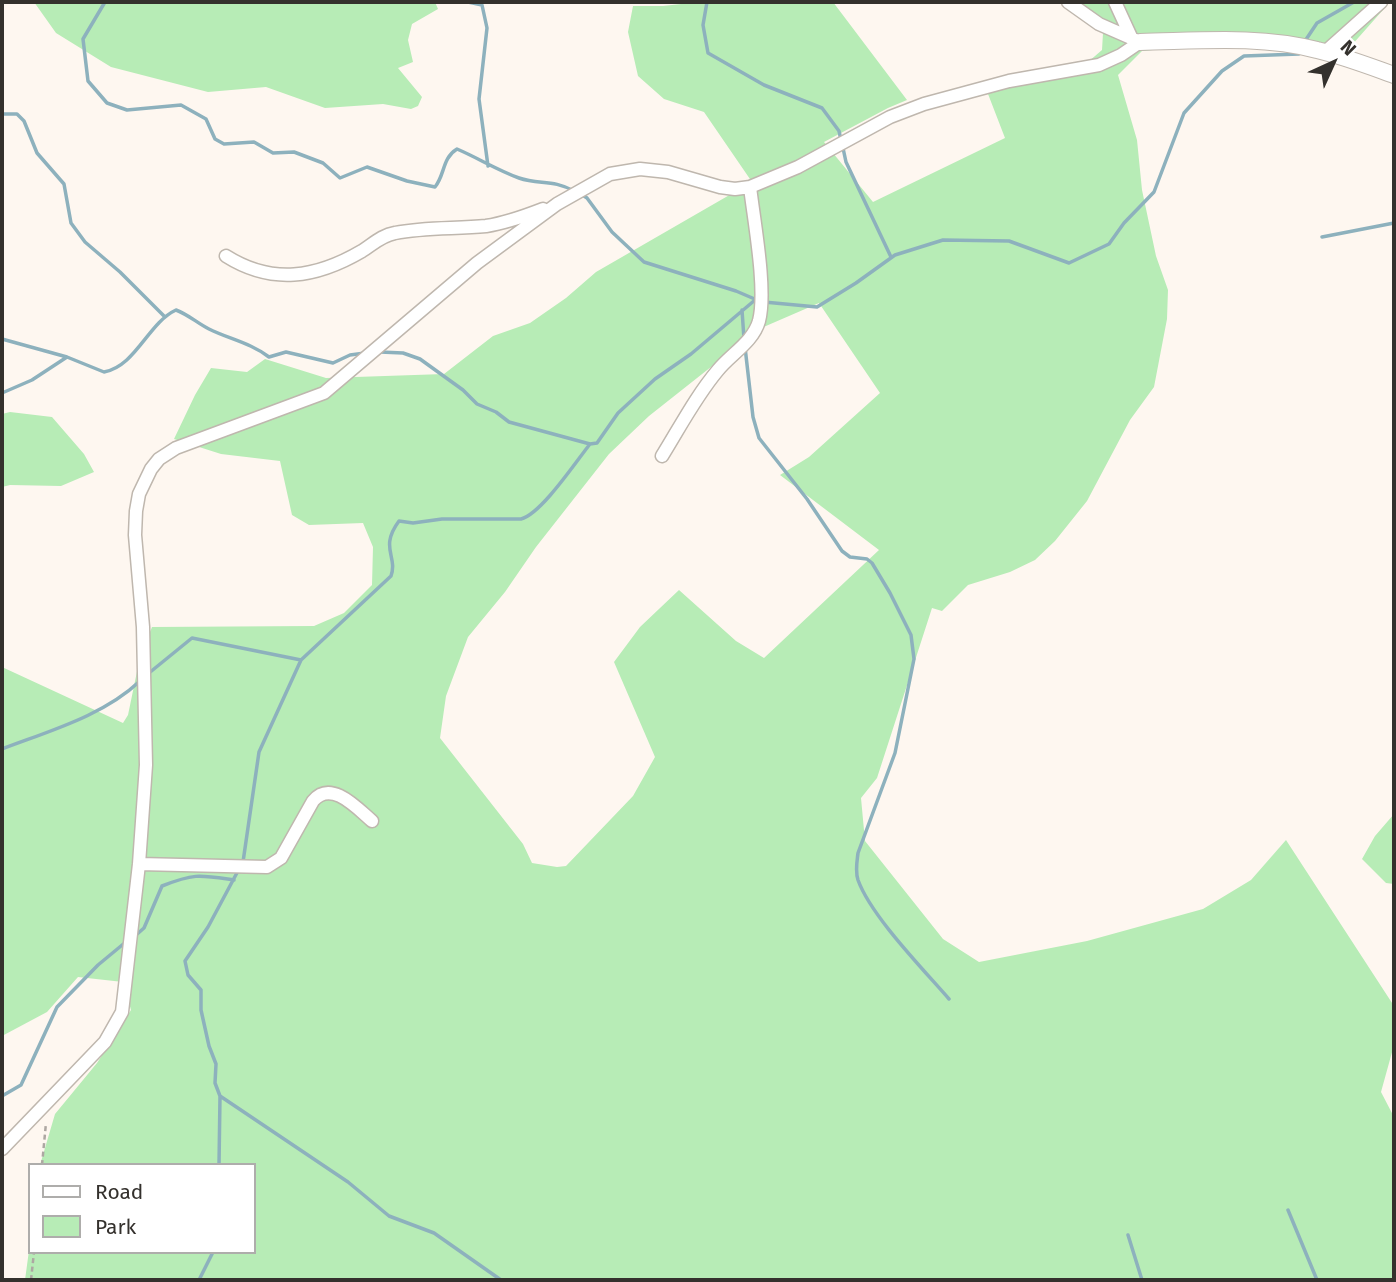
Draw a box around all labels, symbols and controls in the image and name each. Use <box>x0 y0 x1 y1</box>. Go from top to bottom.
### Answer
north arrow <box>1298 28 1368 98</box>
text: N <box>1336 35 1361 60</box>
legend <box>28 1163 256 1254</box>
text: Road <box>95 1179 143 1205</box>
text: Park <box>95 1214 136 1240</box>

